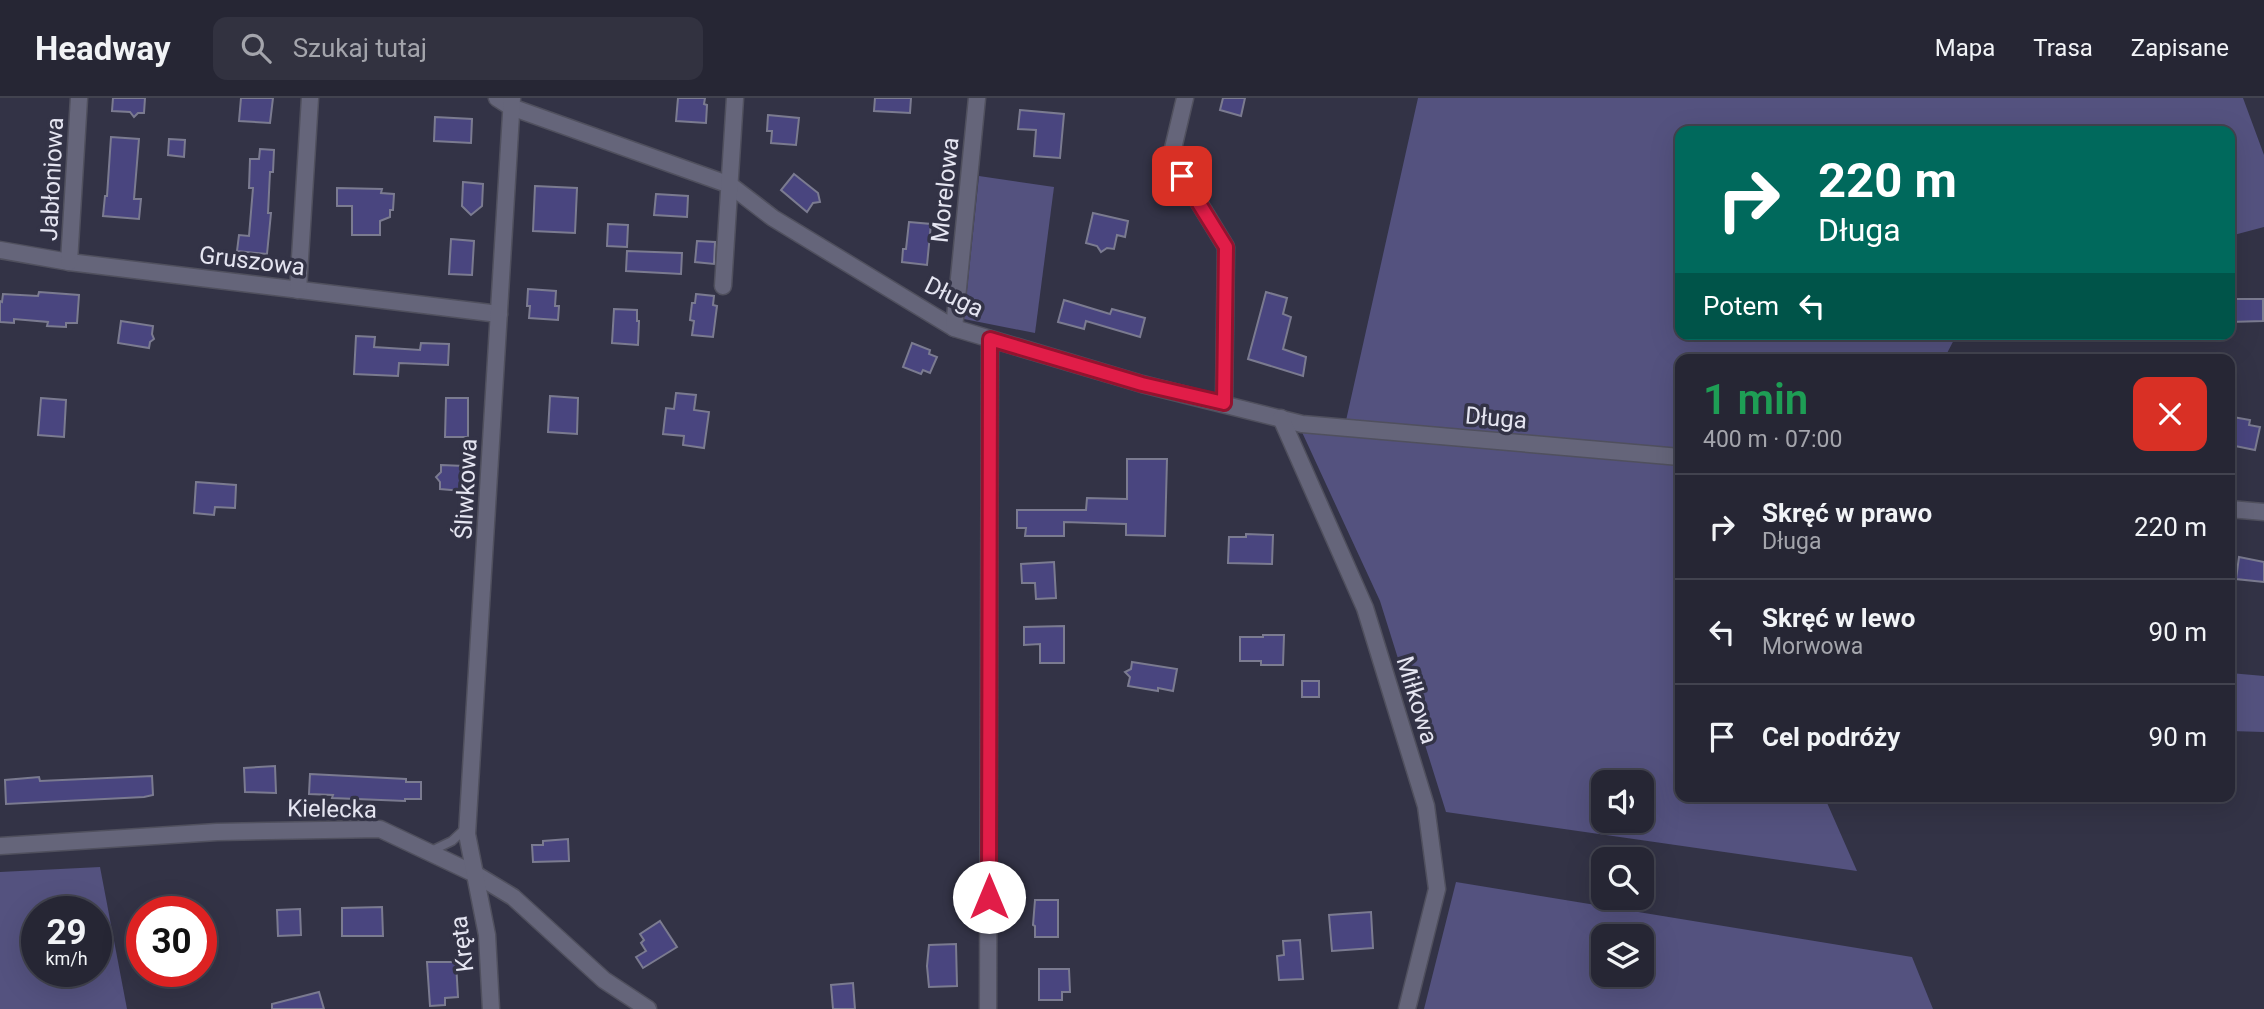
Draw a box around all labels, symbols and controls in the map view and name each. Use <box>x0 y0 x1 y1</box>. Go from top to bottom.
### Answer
search box <box>213 17 703 80</box>
text: Headway <box>35 29 171 68</box>
icon: search <box>237 29 275 67</box>
text: Szukaj tutaj <box>293 33 427 63</box>
text: Mapa <box>1935 34 1995 62</box>
text: Trasa <box>2033 34 2093 62</box>
text: Zapisane <box>2131 34 2229 62</box>
street label: Jabłoniowa <box>35 116 69 242</box>
street label: Morelowa <box>926 136 964 244</box>
pin <box>1152 146 1212 206</box>
text: 220 m <box>1818 152 1957 209</box>
icon: right <box>1703 154 1794 245</box>
icon: arrive <box>1163 157 1201 195</box>
text: Długa <box>1818 211 1901 249</box>
street label: Gruszowa <box>197 241 307 281</box>
street label: Długa <box>920 271 988 323</box>
icon: left <box>1793 287 1831 325</box>
text: Potem <box>1703 291 1779 321</box>
text: 1 min <box>1703 375 1808 424</box>
button: close <box>2133 377 2207 451</box>
street label: Długa <box>1464 401 1528 435</box>
text: 400 m · 07:00 <box>1703 426 1842 453</box>
street label: Śliwkowa <box>449 438 483 540</box>
text: Skręć w prawo <box>1762 498 1932 528</box>
icon: right <box>1703 508 1741 546</box>
text: 220 m <box>2134 512 2207 542</box>
text: Długa <box>1762 528 1821 555</box>
text: Skręć w lewo <box>1762 603 1915 633</box>
icon: left <box>1703 613 1741 651</box>
text: 90 m <box>2149 617 2207 647</box>
text: Morwowa <box>1762 633 1863 660</box>
street label: Miłkowa <box>1390 653 1444 747</box>
icon: arrive <box>1703 718 1741 756</box>
text: Cel podróży <box>1762 722 1900 752</box>
text: 90 m <box>2149 722 2207 752</box>
map controls <box>1591 770 1654 987</box>
button: sound <box>1591 770 1654 833</box>
street label: Kielecka <box>287 794 377 824</box>
button: search <box>1591 847 1654 910</box>
position arrow <box>952 860 1026 934</box>
speed limit sign: 30 <box>126 896 217 987</box>
text: 29 <box>46 912 87 953</box>
street label: Kręta <box>445 914 479 974</box>
button: layers <box>1591 924 1654 987</box>
text: km/h <box>45 948 88 969</box>

